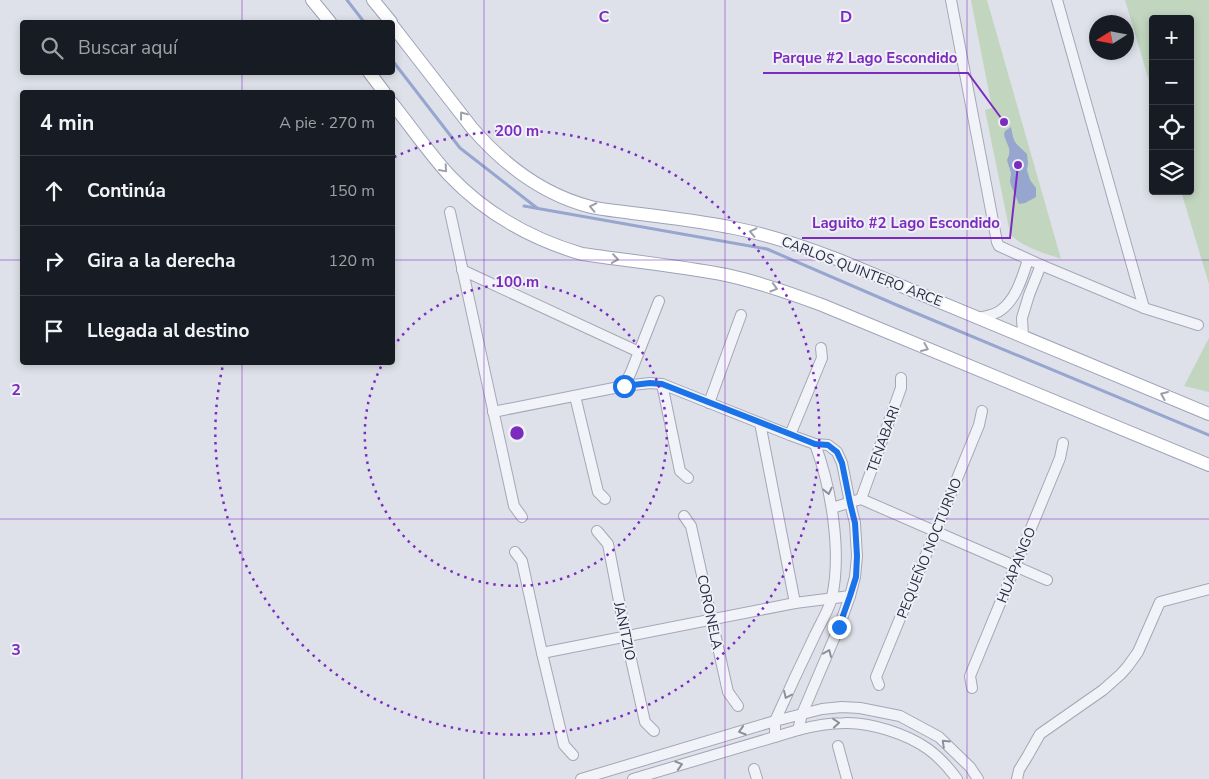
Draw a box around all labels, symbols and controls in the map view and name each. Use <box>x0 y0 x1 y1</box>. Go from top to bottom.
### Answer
text: C <box>599 6 610 28</box>
text: D <box>840 6 852 28</box>
north arrow <box>1089 15 1134 60</box>
map controls <box>1149 15 1194 195</box>
button: + <box>1149 15 1194 60</box>
search box <box>20 20 395 75</box>
icon: search <box>38 34 66 62</box>
text: Buscar aquí <box>78 35 177 61</box>
callout: Parque #2 Lago Escondido <box>763 43 968 73</box>
text: Parque #2 Lago Escondido <box>773 48 958 68</box>
button: − <box>1149 60 1194 105</box>
button: locate <box>1149 105 1194 150</box>
text: 4 min <box>40 109 94 137</box>
text: A pie · 270 m <box>279 112 375 134</box>
one-way arrow <box>460 112 468 121</box>
text: 200 m <box>495 121 539 141</box>
button: layers <box>1149 150 1194 195</box>
one-way arrow <box>438 164 447 173</box>
icon: ahead <box>40 177 68 205</box>
text: Continúa <box>87 178 166 204</box>
text: 150 m <box>328 180 375 202</box>
one-way arrow <box>588 202 597 212</box>
callout: Laguito #2 Lago Escondido <box>802 208 1010 238</box>
text: Laguito #2 Lago Escondido <box>812 213 1000 233</box>
one-way arrow <box>749 227 757 238</box>
street label: CARLOS QUINTERO ARCE <box>779 232 945 311</box>
icon: right <box>40 247 68 275</box>
text: Gira a la derecha <box>87 248 236 274</box>
text: 120 m <box>328 250 375 272</box>
one-way arrow <box>611 253 619 264</box>
text: 100 m <box>495 272 539 292</box>
one-way arrow <box>770 282 778 292</box>
icon: arrive <box>40 317 68 345</box>
text: Llegada al destino <box>87 318 249 344</box>
one-way arrow <box>920 341 929 352</box>
route start <box>613 375 636 398</box>
text: 2 <box>11 379 21 401</box>
one-way arrow <box>1160 391 1169 401</box>
street label: TENABARI <box>863 403 904 475</box>
centre of rings <box>508 424 526 442</box>
street label: PEQUEÑO NOCTURNO <box>893 475 966 621</box>
one-way arrow <box>822 486 833 495</box>
street label: HUAPANGO <box>993 524 1040 606</box>
street label: CORONELA <box>692 573 727 651</box>
street label: JANITZIO <box>609 599 640 662</box>
route end <box>828 616 851 639</box>
text: 3 <box>11 639 21 661</box>
one-way arrow <box>821 649 832 658</box>
one-way arrow <box>783 690 793 699</box>
one-way arrow <box>832 718 840 729</box>
one-way arrow <box>738 726 746 736</box>
one-way arrow <box>942 740 951 749</box>
one-way arrow <box>675 761 683 771</box>

